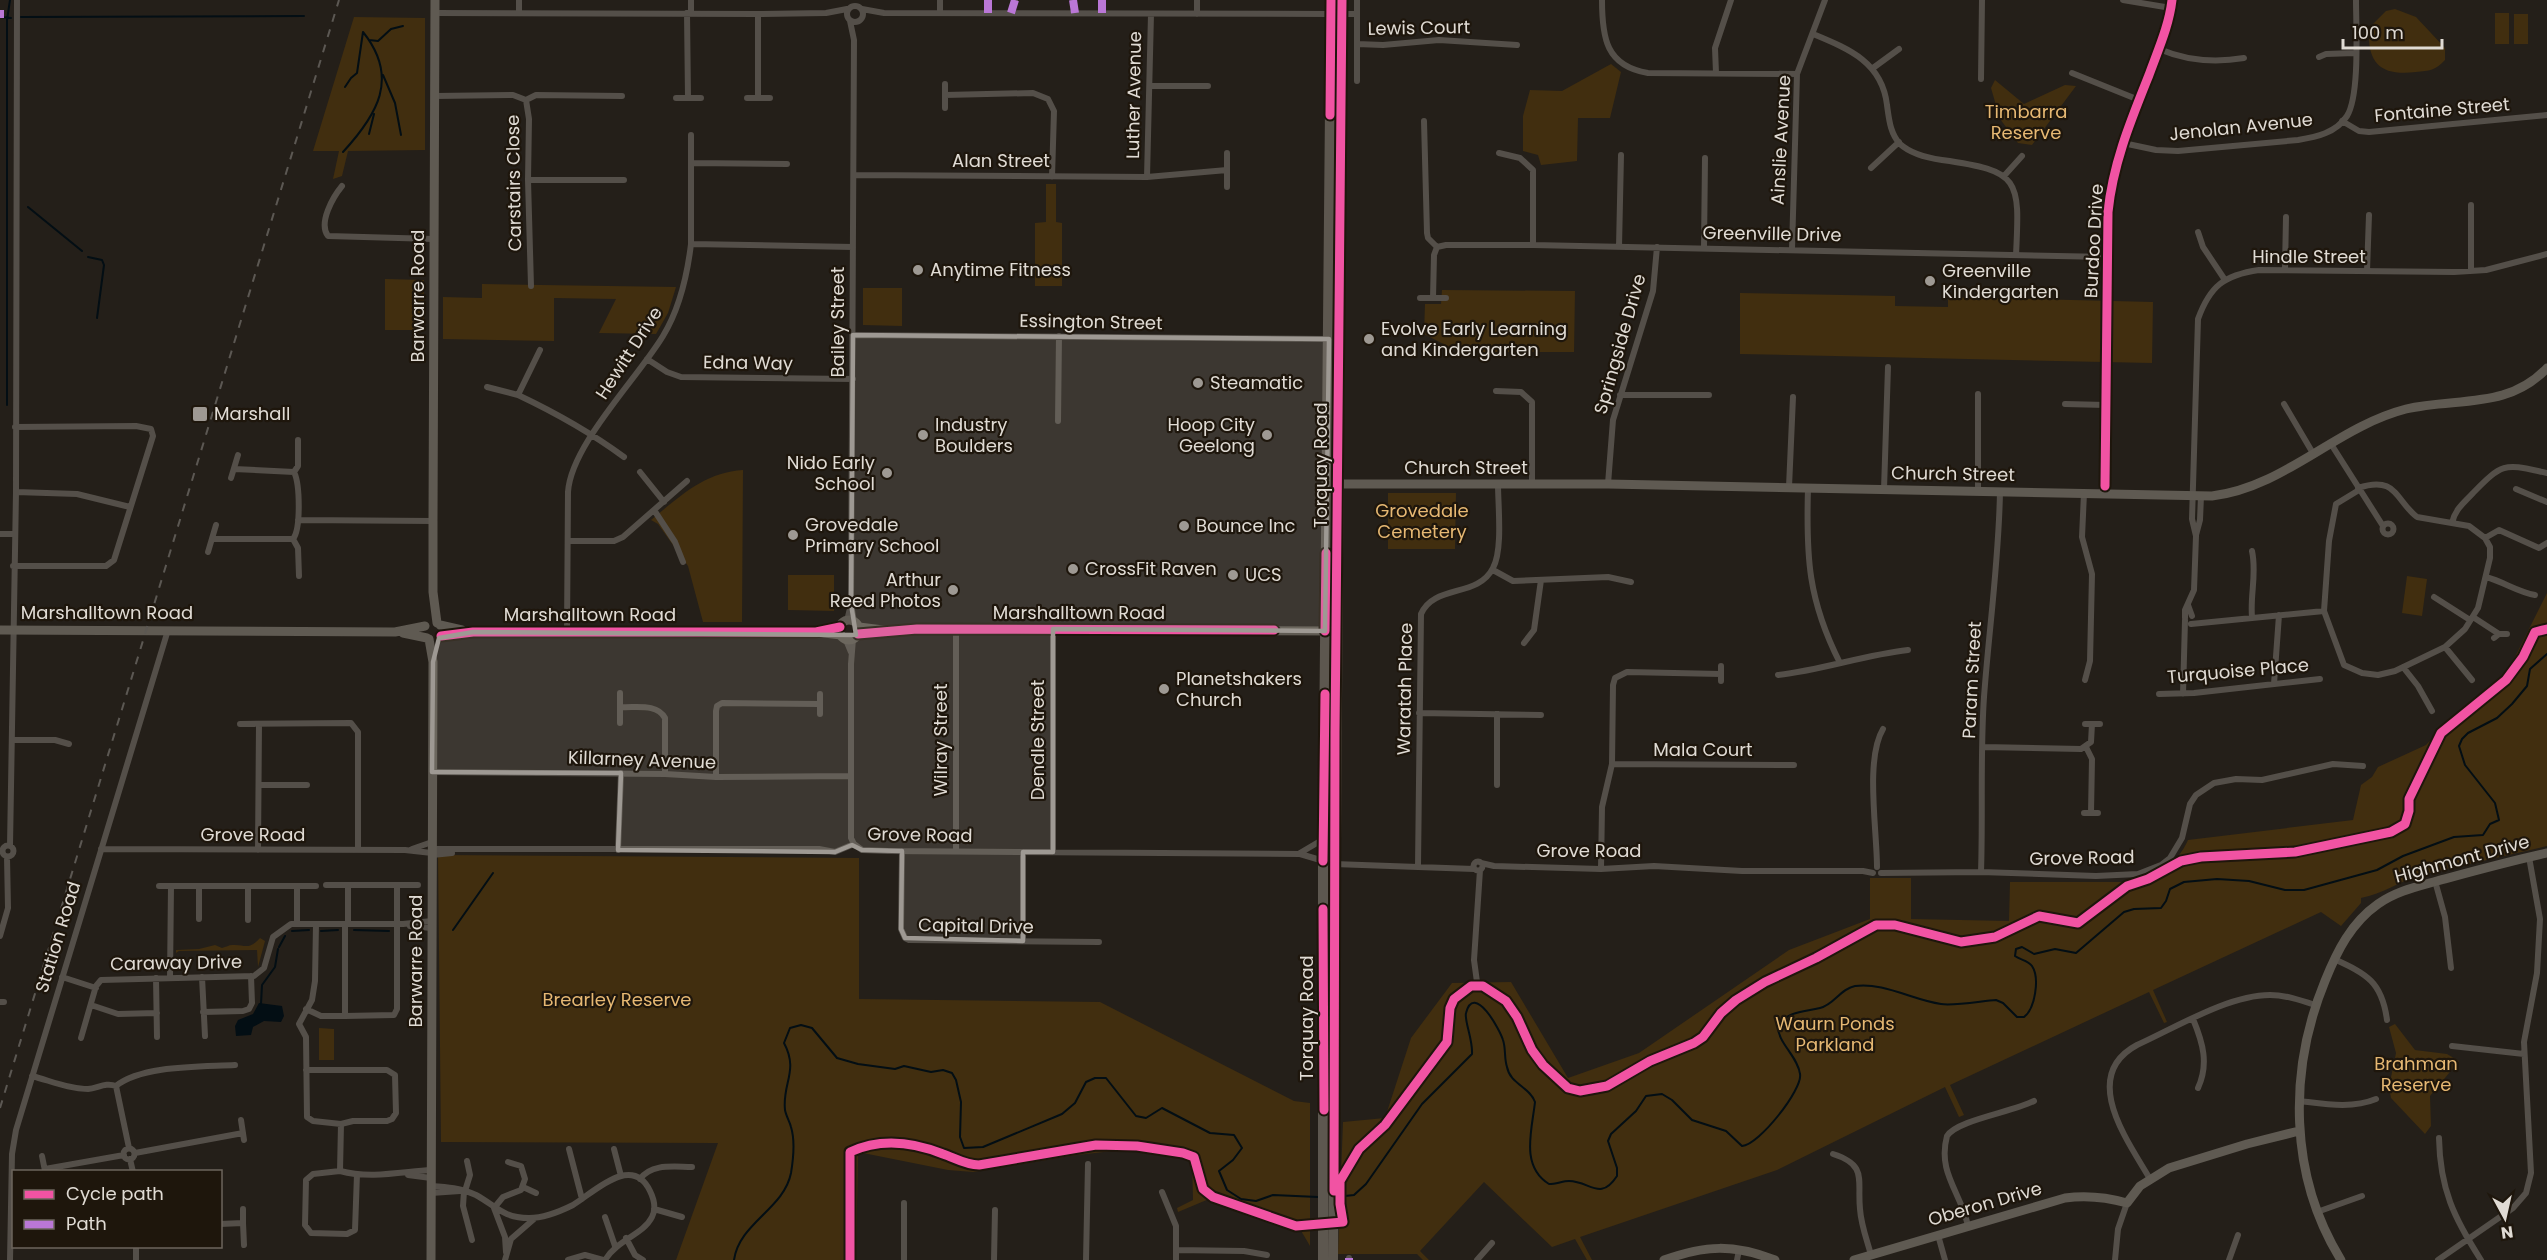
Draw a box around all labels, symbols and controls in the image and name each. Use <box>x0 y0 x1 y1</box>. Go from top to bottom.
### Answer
scale bar <box>2343 12 2442 50</box>
street label: Lewis Court <box>1368 14 1470 41</box>
text: 100 m <box>2352 20 2404 45</box>
street label: Luther Avenue <box>1120 31 1147 159</box>
street label: Ainslie Avenue <box>1765 74 1796 205</box>
street label: Fontaine Street <box>2373 91 2511 128</box>
park label: Timbarra Reserve <box>1985 99 2067 145</box>
street label: Jenolan Avenue <box>2168 107 2314 146</box>
street label: Carstairs Close <box>500 114 527 252</box>
street label: Alan Street <box>952 148 1050 173</box>
street label: Burdoo Drive <box>2078 183 2109 299</box>
street label: Greenville Drive <box>1702 220 1842 247</box>
street label: Barwarre Road <box>405 229 430 363</box>
street label: Hindle Street <box>2252 244 2366 269</box>
place label: Anytime Fitness <box>930 257 1071 282</box>
place label: Greenville Kindergarten <box>1942 258 2059 304</box>
marker: Anytime Fitness <box>911 263 925 277</box>
street label: Bailey Street <box>825 267 850 377</box>
street label: Springside Drive <box>1588 271 1651 417</box>
marker: Greenville Kindergarten <box>1923 274 1937 288</box>
street label: Hewitt Drive <box>589 302 668 404</box>
street label: Essington Street <box>1019 308 1163 335</box>
place label: Evolve Early Learning and Kindergarten <box>1381 316 1567 362</box>
marker: Evolve Early Learning and Kindergarten <box>1362 332 1376 346</box>
street label: Edna Way <box>703 349 793 376</box>
place label: Steamatic <box>1210 370 1303 395</box>
marker: Steamatic <box>1191 376 1205 390</box>
place label: Marshall <box>214 401 290 426</box>
street label: Torquay Road <box>1308 402 1333 528</box>
marker: Marshall <box>191 405 209 423</box>
place label: Industry Boulders <box>935 412 1013 458</box>
place label: Hoop City Geelong <box>1168 412 1255 458</box>
marker: Industry Boulders <box>916 428 930 442</box>
marker: Hoop City Geelong <box>1260 428 1274 442</box>
place label: Nido Early School <box>787 450 875 496</box>
street label: Church Street <box>1404 455 1528 480</box>
street label: Church Street <box>1891 460 2015 487</box>
marker: Nido Early School <box>880 466 894 480</box>
park label: Grovedale Cemetery <box>1375 498 1469 544</box>
place label: Grovedale Primary School <box>805 512 939 558</box>
place label: Bounce Inc <box>1196 513 1295 538</box>
marker: Bounce Inc <box>1177 519 1191 533</box>
marker: Grovedale Primary School <box>786 528 800 542</box>
place label: CrossFit Raven <box>1085 556 1217 581</box>
marker: CrossFit Raven <box>1066 562 1080 576</box>
place label: UCS <box>1245 562 1282 587</box>
place label: Arthur Reed Photos <box>830 567 941 613</box>
marker: UCS <box>1226 568 1240 582</box>
marker: Arthur Reed Photos <box>946 583 960 597</box>
street label: Marshalltown Road <box>21 600 193 625</box>
street label: Marshalltown Road <box>993 600 1165 625</box>
street label: Marshalltown Road <box>504 602 676 627</box>
street label: Param Street <box>1956 621 1987 739</box>
street label: Waratah Place <box>1391 622 1418 756</box>
street label: Turquoise Place <box>2166 652 2310 689</box>
place label: Planetshakers Church <box>1176 666 1302 712</box>
street label: Dendle Street <box>1025 680 1050 800</box>
marker: Planetshakers Church <box>1157 682 1171 696</box>
street label: Wilray Street <box>928 684 953 796</box>
street label: Mala Court <box>1653 737 1753 762</box>
street label: Killarney Avenue <box>568 744 716 775</box>
street label: Grove Road <box>867 821 973 848</box>
street label: Grove Road <box>200 822 306 847</box>
street label: Highmont Drive <box>2392 829 2532 889</box>
street label: Grove Road <box>1536 838 1642 863</box>
street label: Grove Road <box>2029 844 2135 871</box>
street label: Station Road <box>29 878 86 995</box>
street label: Barwarre Road <box>403 894 428 1028</box>
street label: Capital Drive <box>918 912 1034 939</box>
street label: Caraway Drive <box>110 949 242 976</box>
street label: Torquay Road <box>1294 955 1319 1081</box>
park label: Brearley Reserve <box>543 987 691 1012</box>
park label: Waurn Ponds Parkland <box>1775 1011 1895 1057</box>
park label: Brahman Reserve <box>2374 1051 2458 1097</box>
legend <box>12 1170 222 1248</box>
street label: Oberon Drive <box>1925 1175 2045 1232</box>
text: Cycle path <box>66 1181 164 1206</box>
north arrow <box>2475 1188 2535 1248</box>
text: Path <box>66 1211 107 1236</box>
text: N <box>2499 1220 2515 1245</box>

